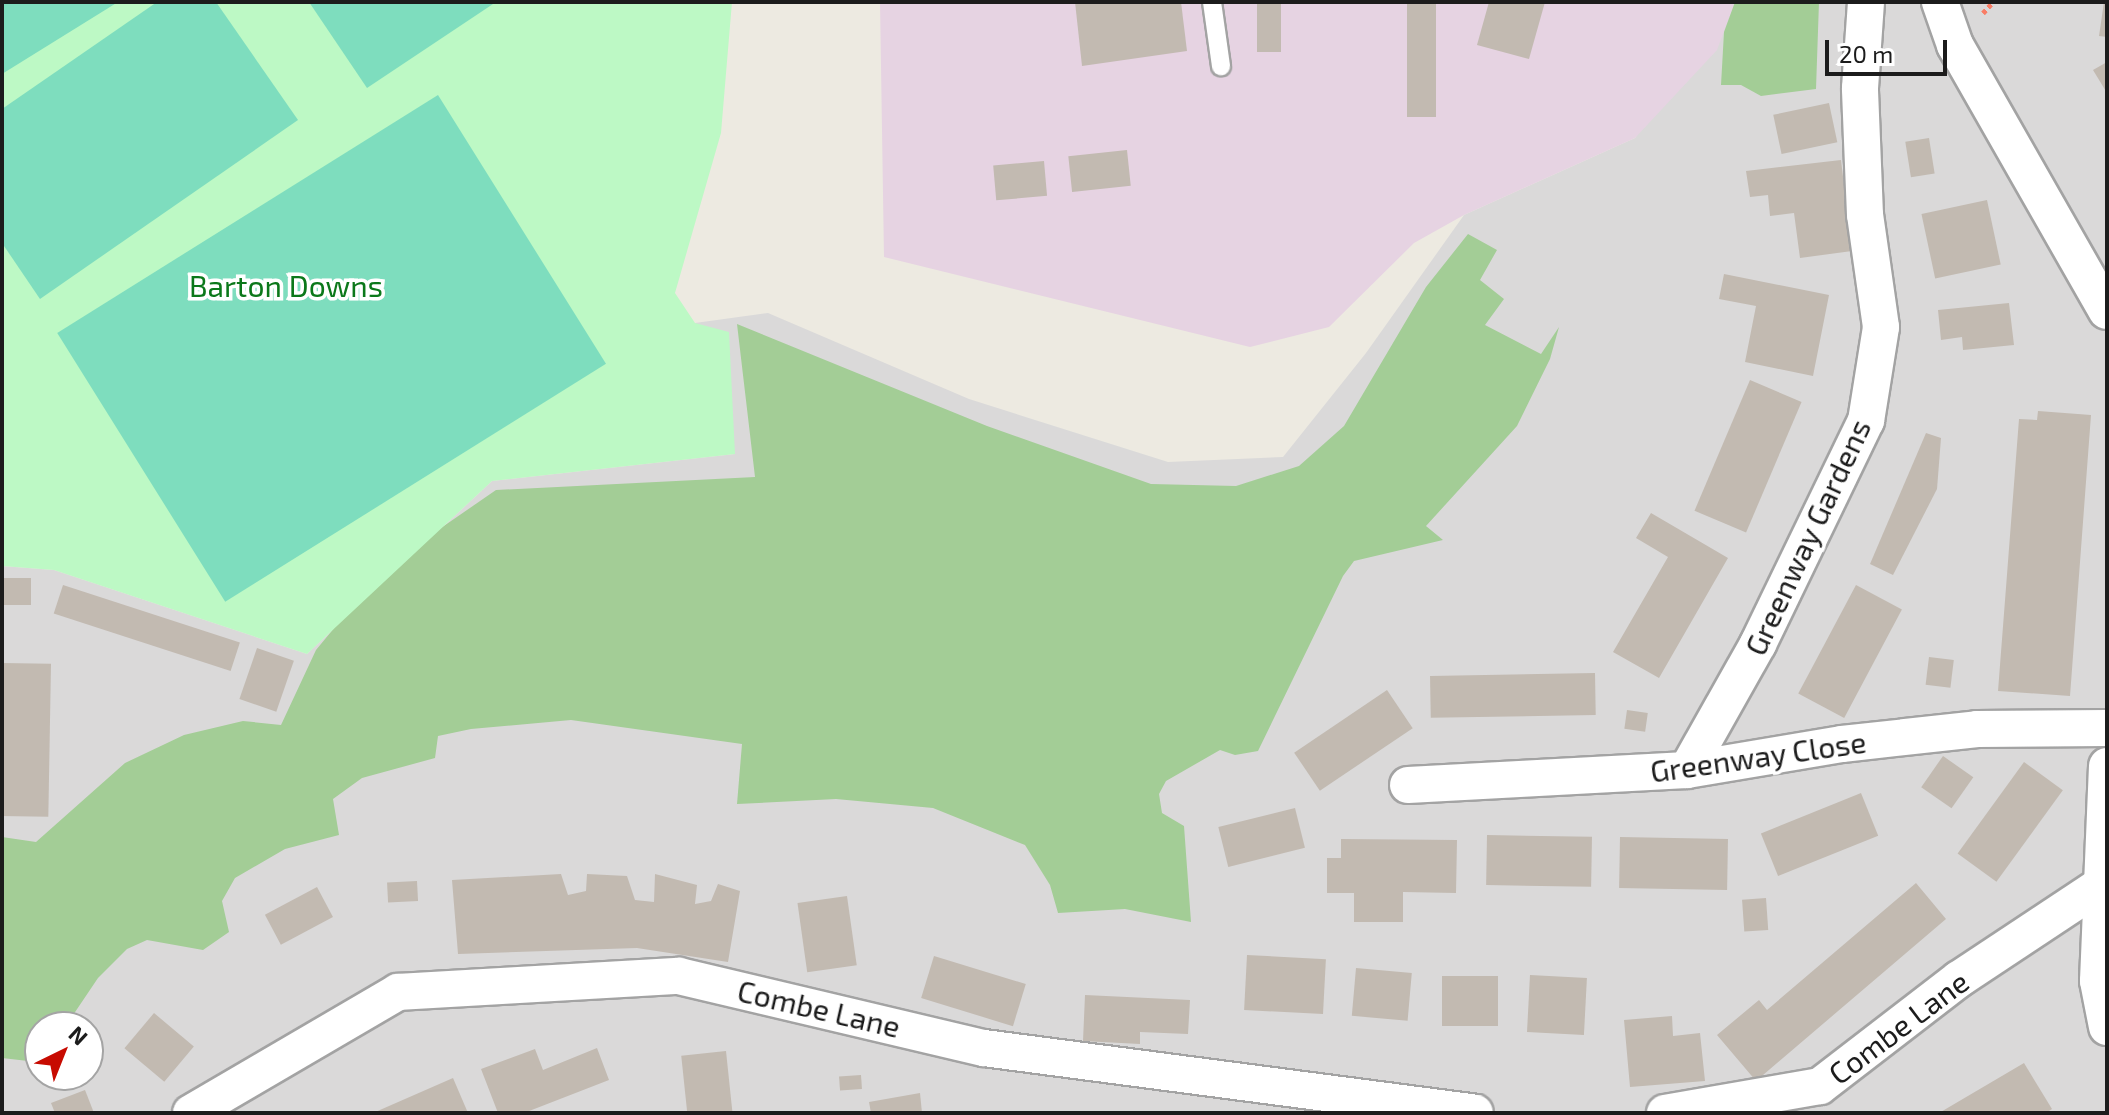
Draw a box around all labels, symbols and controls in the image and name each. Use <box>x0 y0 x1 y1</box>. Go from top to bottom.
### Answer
scale bar <box>1829 24 1951 74</box>
text: 20 m <box>1839 39 1893 68</box>
park label: Barton Downs <box>189 267 383 303</box>
street label: Greenway Gardens <box>1736 413 1878 661</box>
street label: Greenway Close <box>1647 723 1869 789</box>
street label: Combe Lane <box>1821 963 1975 1091</box>
street label: Combe Lane <box>734 972 904 1044</box>
north arrow <box>24 1011 104 1091</box>
text: N <box>64 1020 94 1050</box>

